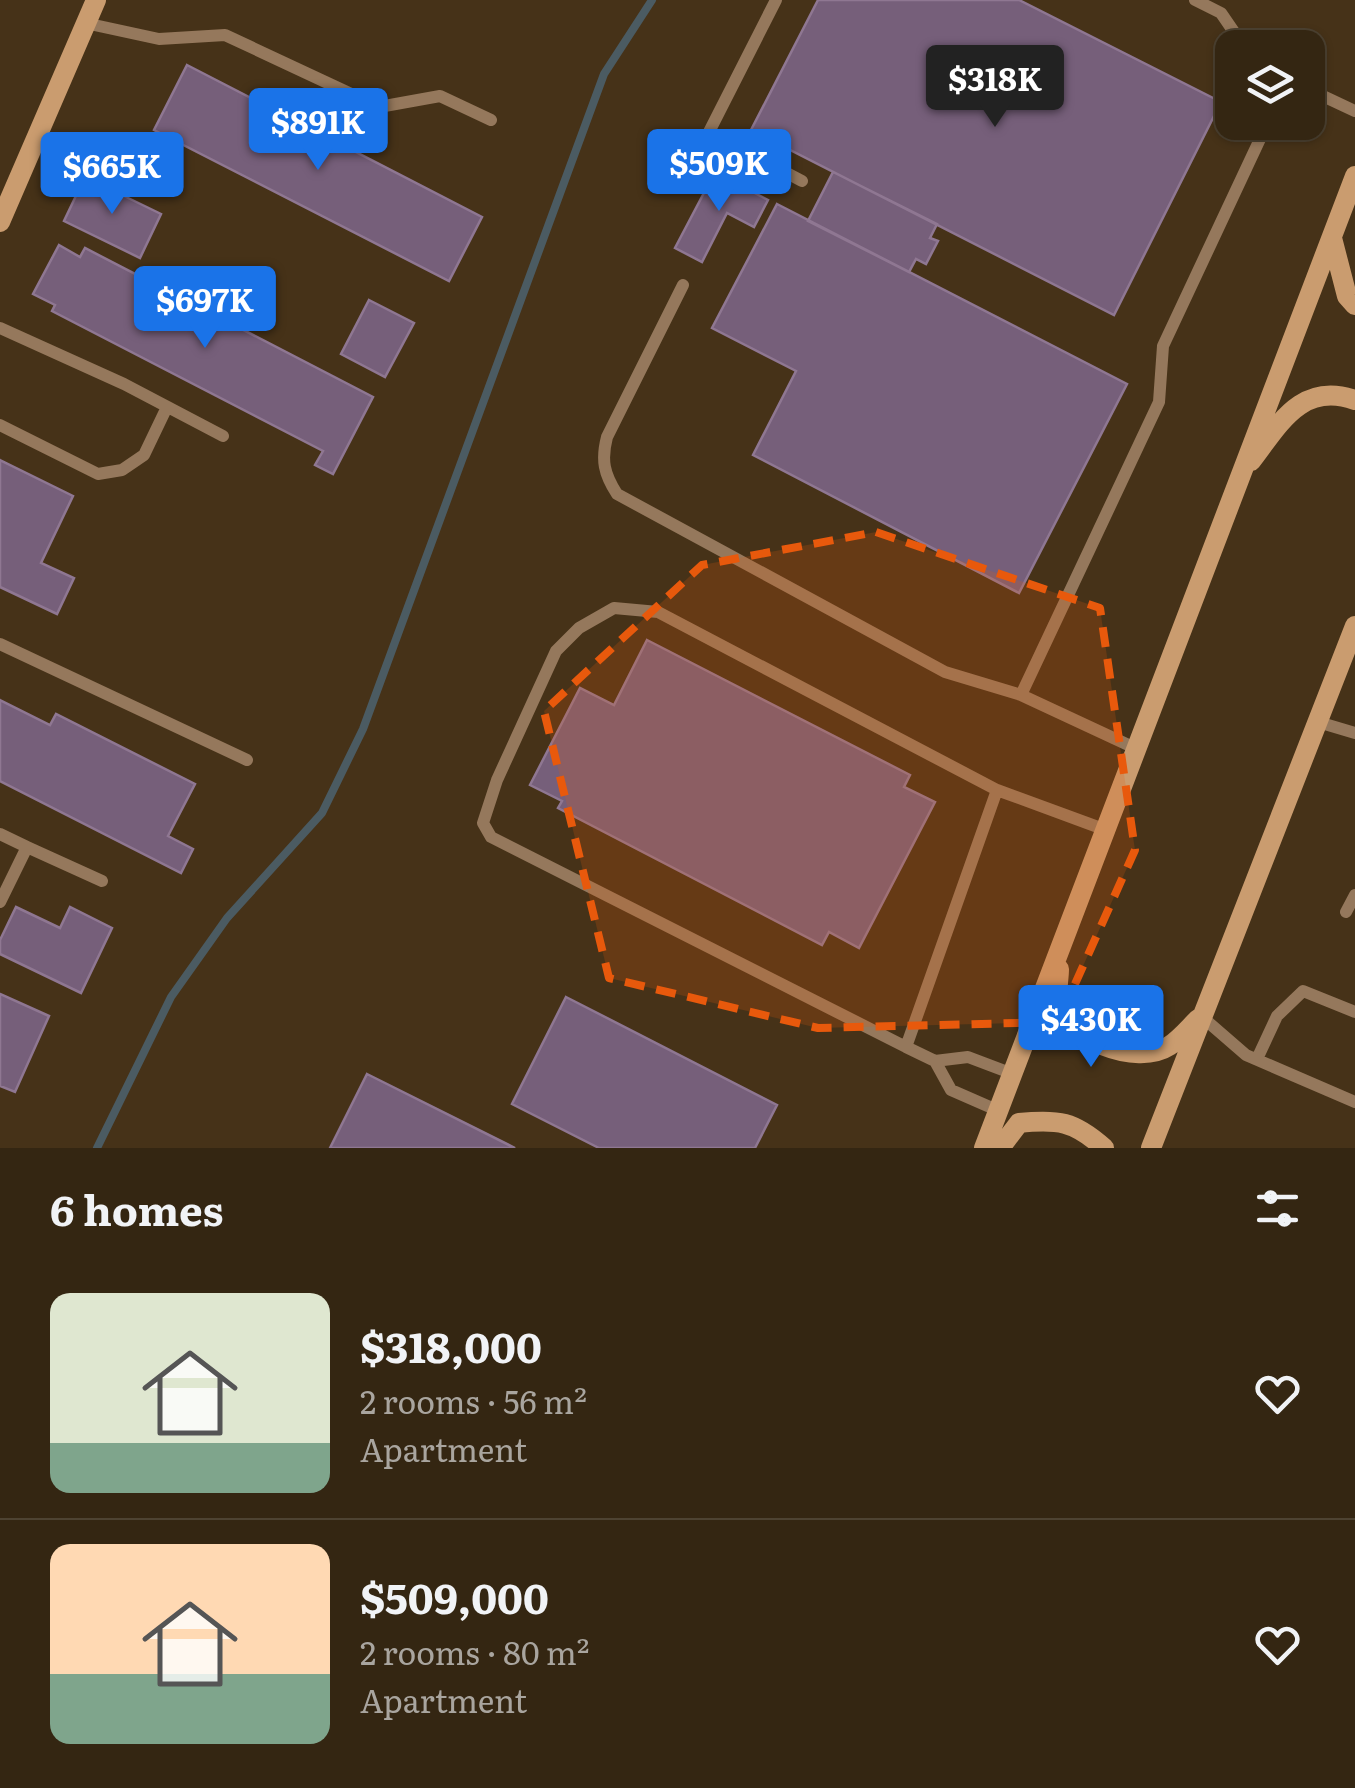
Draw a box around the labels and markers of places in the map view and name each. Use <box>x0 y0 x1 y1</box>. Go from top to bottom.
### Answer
pin: $318K <box>925 45 1065 130</box>
pin: $891K <box>248 88 388 173</box>
pin: $509K <box>649 129 789 214</box>
pin: $665K <box>42 132 182 217</box>
pin: $697K <box>135 266 275 351</box>
pin: $430K <box>1021 985 1161 1070</box>

